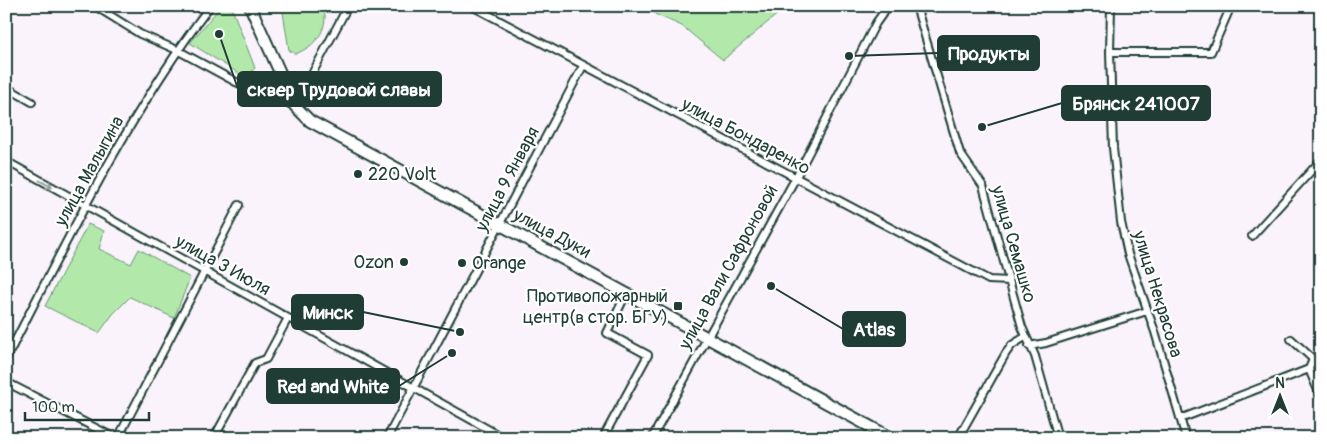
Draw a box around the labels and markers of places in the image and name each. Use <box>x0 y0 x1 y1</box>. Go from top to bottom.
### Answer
callout: Продукты <box>938 36 1039 70</box>
callout: сквер Трудовой славы <box>238 72 441 106</box>
callout: Брянск 241007 <box>1062 86 1210 120</box>
place label: 220 Volt <box>368 163 437 186</box>
marker: 220 Volt <box>352 168 364 180</box>
place label: Ozon <box>354 251 394 274</box>
place label: Orange <box>472 252 526 275</box>
marker: Ozon <box>398 256 410 268</box>
marker: Orange <box>456 257 468 269</box>
place label: Противопожарный центр(в стор. БГУ) <box>522 285 668 329</box>
callout: Минск <box>292 295 363 329</box>
marker: Противопожарный центр(в стор. БГУ) <box>672 300 684 312</box>
callout: Atlas <box>843 312 905 346</box>
callout: Red and White <box>267 369 399 403</box>

